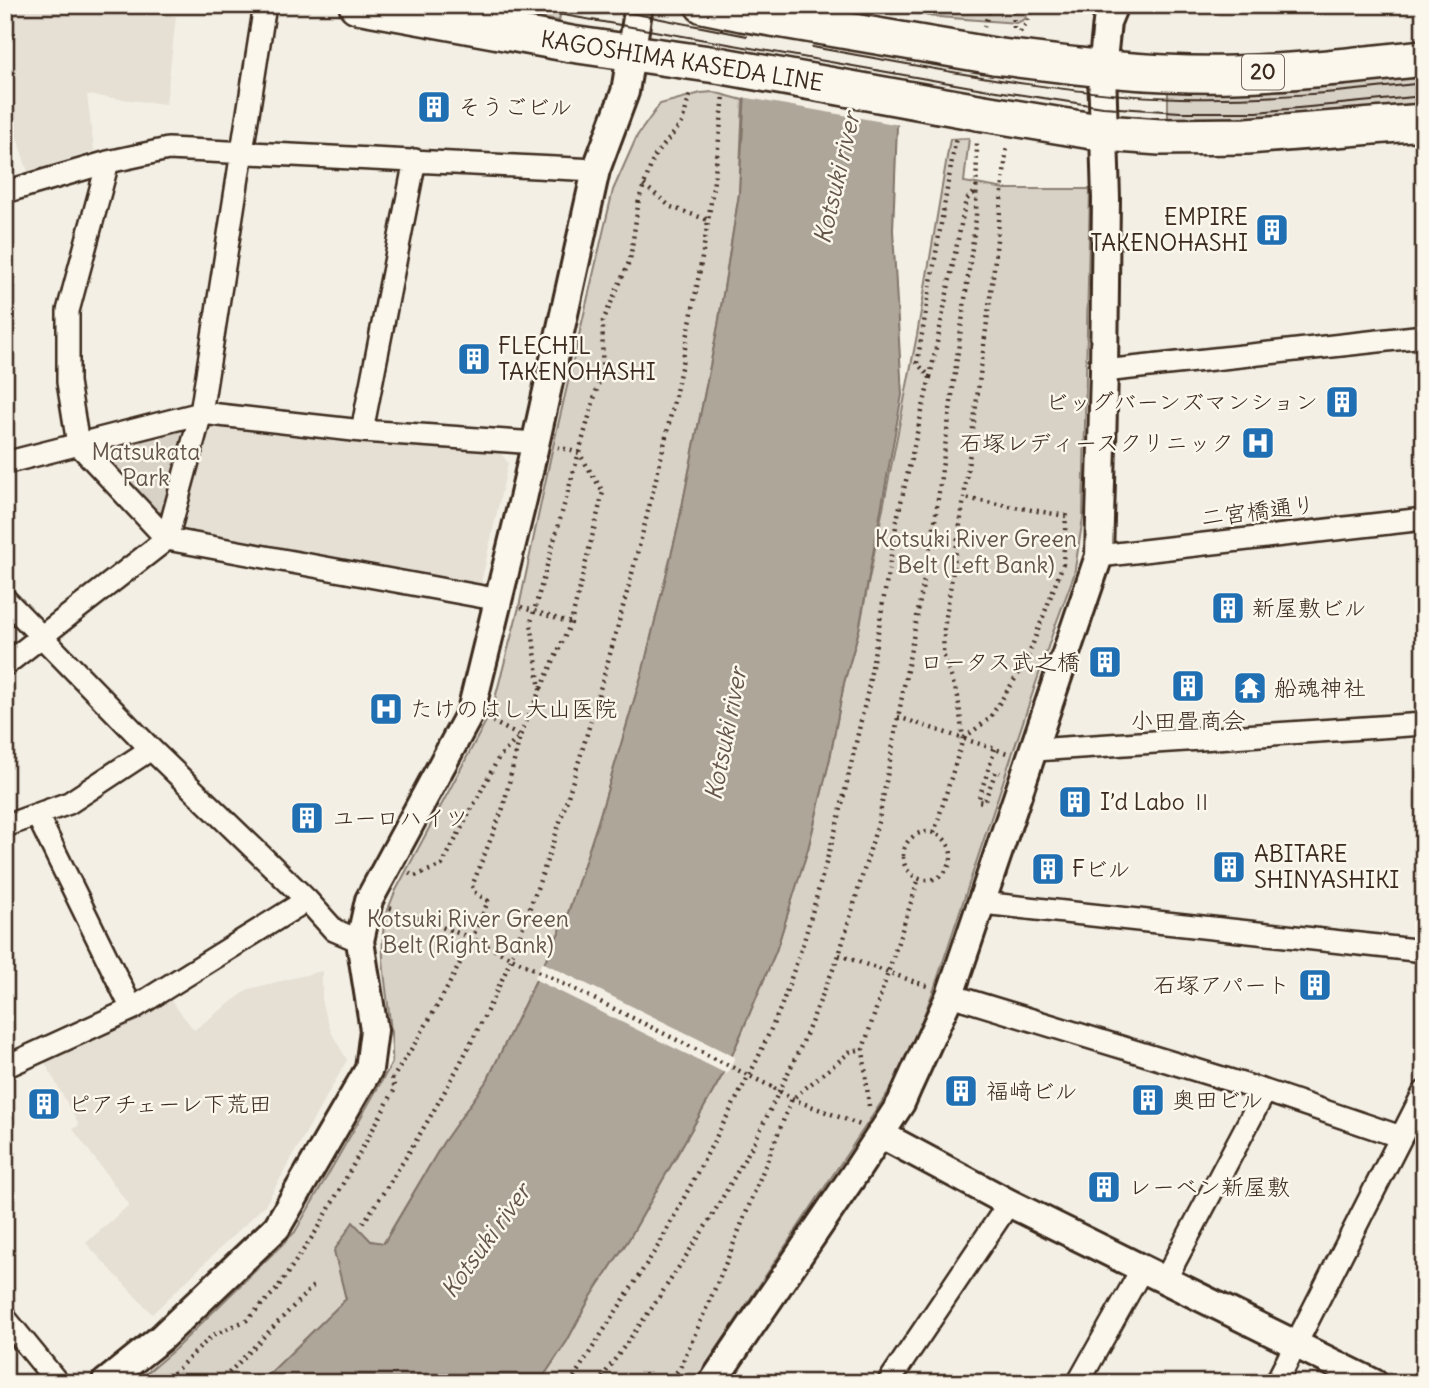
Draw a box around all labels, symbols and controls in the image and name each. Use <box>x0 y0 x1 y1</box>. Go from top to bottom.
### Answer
street label: KAGOSHIMA KASEDA LINE <box>539 24 825 97</box>
road number: 20 <box>1242 55 1284 90</box>
building icon: そうごビル <box>415 88 453 126</box>
place label: そうごビル <box>458 92 573 121</box>
water label: Kotsuki river <box>806 106 866 246</box>
place label: EMPIRE TAKENOHASHI <box>1090 202 1248 257</box>
building icon: EMPIRE TAKENOHASHI <box>1253 211 1291 249</box>
place label: FLECHIL TAKENOHASHI <box>498 331 656 386</box>
building icon: FLECHIL TAKENOHASHI <box>455 340 493 378</box>
building icon: ビッグバーンズマンション <box>1323 383 1361 421</box>
place label: ビッグバーンズマンション <box>1045 387 1318 416</box>
hospital icon: 石塚レディースクリニック <box>1239 424 1277 462</box>
place label: 石塚レディースクリニック <box>959 428 1234 457</box>
park label: Matsukata Park <box>92 437 200 492</box>
street label: 二宮橋通り <box>1199 489 1317 532</box>
park label: Kotsuki River Green Belt (Left Bank) <box>875 524 1077 579</box>
building icon: 新屋敷ビル <box>1209 589 1247 627</box>
place label: 新屋敷ビル <box>1252 593 1367 622</box>
building icon: ロータス武之橋 <box>1086 643 1124 681</box>
place label: ロータス武之橋 <box>920 647 1080 676</box>
water label: Kotsuki river <box>698 662 753 802</box>
building icon: 小田畳商会 <box>1169 667 1207 705</box>
temple icon: 船魂神社 <box>1231 669 1269 707</box>
place label: 船魂神社 <box>1274 673 1366 702</box>
hospital icon: たけのはし大山医院 <box>367 690 405 728</box>
place label: たけのはし大山医院 <box>410 694 617 723</box>
place label: 小田畳商会 <box>1131 706 1246 735</box>
building icon: I’d Labo Ⅱ <box>1056 783 1094 821</box>
place label: I’d Labo Ⅱ <box>1100 787 1213 816</box>
building icon: ユーロハイツ <box>288 799 326 837</box>
place label: ユーロハイツ <box>332 803 468 832</box>
place label: ABITARE SHINYASHIKI <box>1254 839 1399 894</box>
building icon: ABITARE SHINYASHIKI <box>1210 848 1248 886</box>
building icon: Fビル <box>1029 850 1067 888</box>
place label: Fビル <box>1072 854 1131 883</box>
park label: Kotsuki River Green Belt (Right Bank) <box>367 904 569 959</box>
building icon: 石塚アパート <box>1296 966 1334 1004</box>
place label: 石塚アパート <box>1153 970 1290 999</box>
building icon: 福﨑ビル <box>942 1072 980 1110</box>
place label: 福﨑ビル <box>986 1076 1078 1105</box>
building icon: 奥田ビル <box>1129 1081 1167 1119</box>
building icon: ピアチェーレ下荒田 <box>25 1085 63 1123</box>
place label: 奥田ビル <box>1172 1085 1264 1114</box>
place label: ピアチェーレ下荒田 <box>68 1089 272 1118</box>
building icon: レーベン新屋敷 <box>1085 1168 1123 1206</box>
place label: レーベン新屋敷 <box>1128 1172 1290 1201</box>
water label: Kotsuki river <box>434 1175 539 1303</box>

